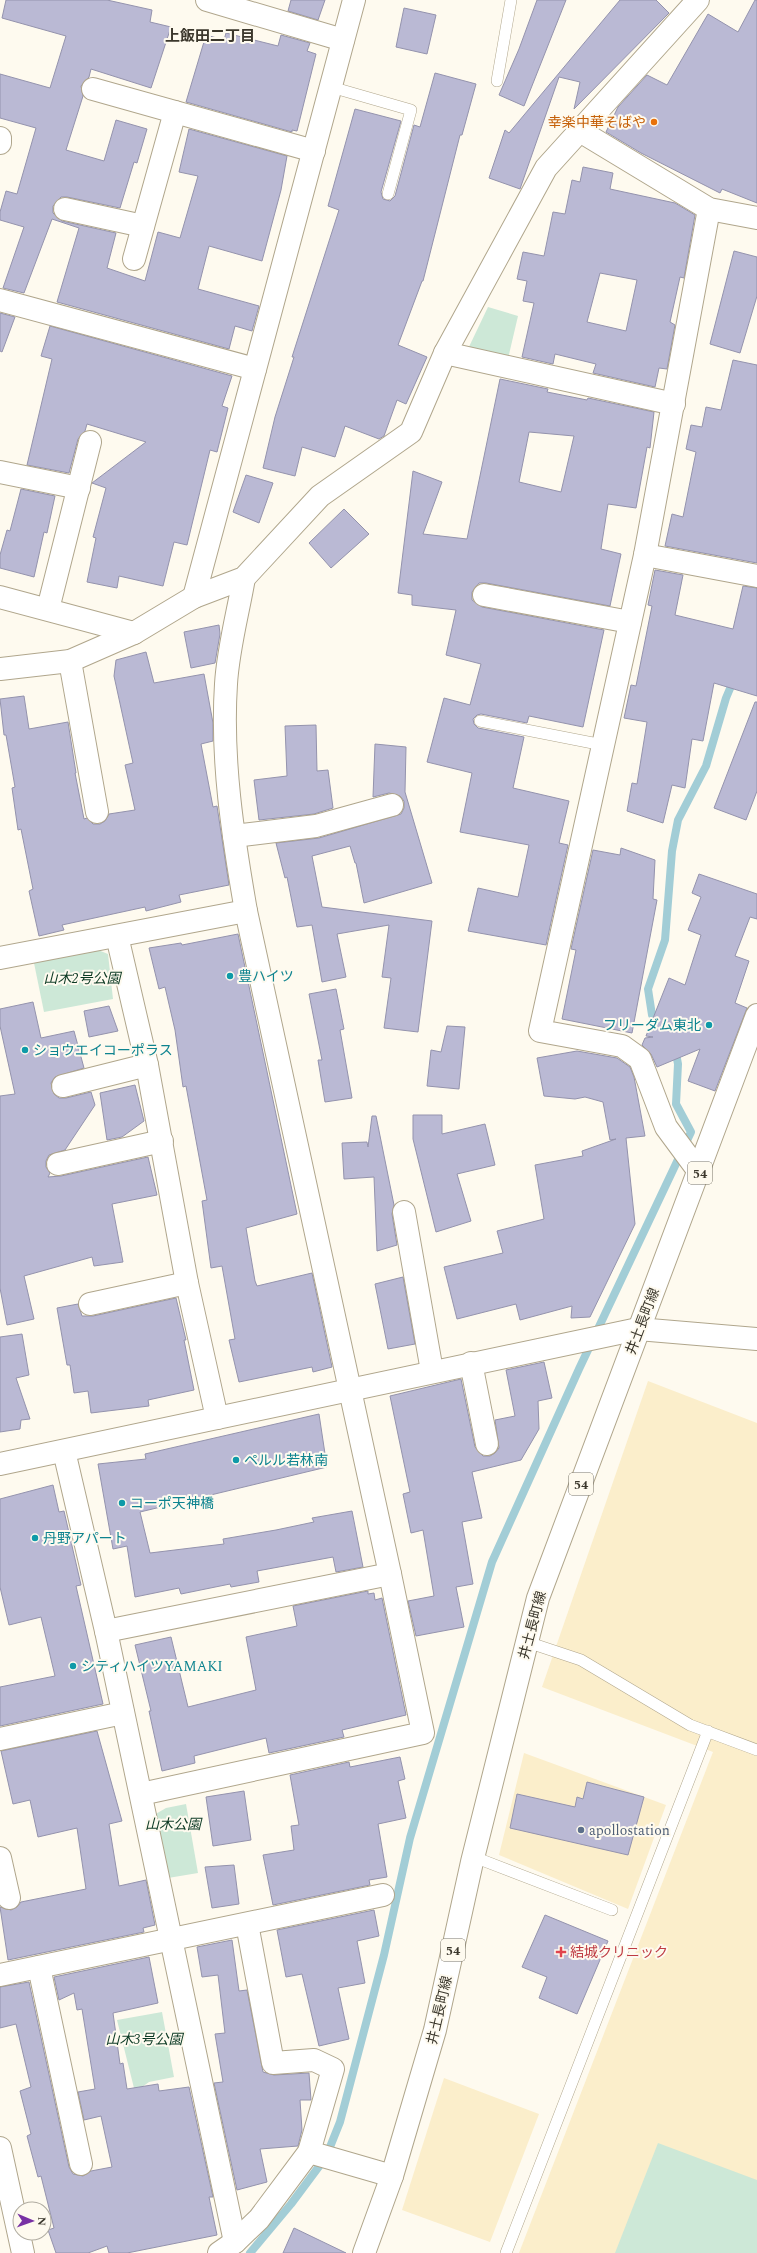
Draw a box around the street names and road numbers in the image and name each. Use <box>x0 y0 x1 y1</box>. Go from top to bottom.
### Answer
road number: 54 <box>688 1162 712 1184</box>
street label: 井土長町線 <box>620 1285 665 1358</box>
road number: 54 <box>569 1473 593 1495</box>
street label: 井土長町線 <box>513 1589 552 1662</box>
road number: 54 <box>441 1939 465 1961</box>
street label: 井土長町線 <box>421 1974 458 2047</box>

